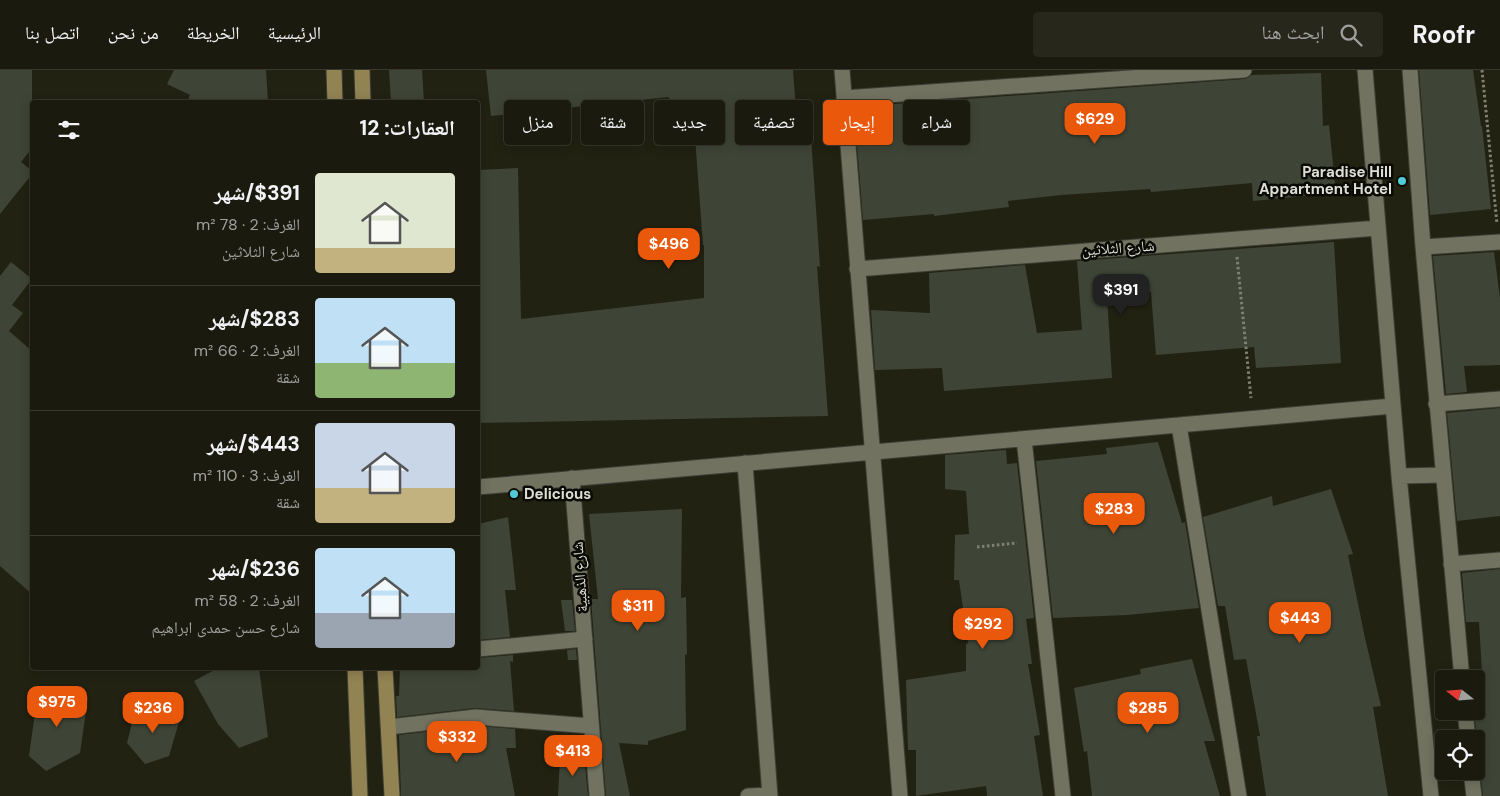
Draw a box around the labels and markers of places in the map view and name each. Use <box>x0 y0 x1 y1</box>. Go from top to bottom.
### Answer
pin: $629 <box>1065 102 1125 145</box>
place label: Paradise Hill Appartment Hotel <box>1259 162 1392 199</box>
marker: Paradise Hill Appartment Hotel <box>1396 175 1408 187</box>
pin: $496 <box>639 228 699 270</box>
pin: $391 <box>1091 274 1151 316</box>
place label: Delicious <box>524 484 591 504</box>
marker: Delicious <box>508 488 520 500</box>
pin: $283 <box>1084 492 1144 535</box>
pin: $311 <box>608 590 668 632</box>
pin: $443 <box>1270 602 1330 644</box>
pin: $292 <box>953 608 1013 650</box>
pin: $975 <box>27 686 87 728</box>
pin: $236 <box>123 692 183 734</box>
pin: $285 <box>1118 692 1178 734</box>
pin: $332 <box>427 720 487 763</box>
pin: $413 <box>543 734 603 777</box>

